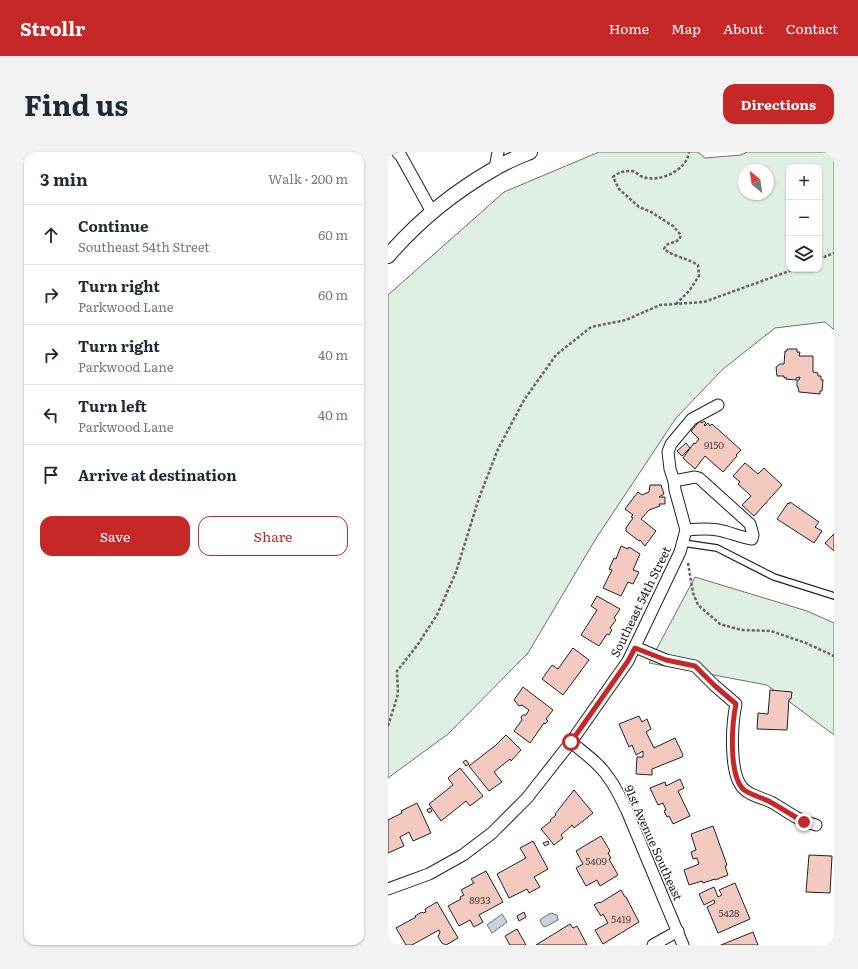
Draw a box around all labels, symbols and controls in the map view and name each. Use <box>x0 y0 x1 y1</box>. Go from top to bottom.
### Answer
text: Strollr <box>20 14 85 42</box>
text: Home <box>609 18 649 38</box>
text: Map <box>671 18 701 38</box>
text: About <box>723 18 764 38</box>
text: Contact <box>786 18 838 38</box>
text: Find us <box>24 83 128 125</box>
button: Directions <box>723 84 834 124</box>
north arrow <box>738 164 774 200</box>
map controls <box>786 164 822 272</box>
button: + <box>786 164 822 200</box>
text: 3 min <box>40 166 88 191</box>
text: Walk · 200 m <box>268 169 348 188</box>
button: − <box>786 200 822 236</box>
text: Continue <box>78 214 148 237</box>
icon: ahead <box>40 224 62 246</box>
text: 60 m <box>318 225 348 244</box>
button: layers <box>786 236 822 272</box>
text: Southeast 54th Street <box>78 237 210 256</box>
text: Turn right <box>78 274 160 297</box>
icon: right <box>40 284 62 306</box>
text: 60 m <box>318 285 348 304</box>
text: Parkwood Lane <box>78 297 174 316</box>
text: Turn right <box>78 334 160 357</box>
icon: right <box>40 344 62 366</box>
text: 40 m <box>318 345 348 364</box>
text: Parkwood Lane <box>78 357 174 376</box>
text: Turn left <box>78 394 147 417</box>
icon: left <box>40 404 62 426</box>
text: 40 m <box>318 405 348 424</box>
text: Parkwood Lane <box>78 417 174 436</box>
house number: 9150 <box>704 437 724 452</box>
text: Arrive at destination <box>78 463 237 486</box>
icon: arrive <box>40 464 62 486</box>
button: Save <box>40 516 190 556</box>
button: Share <box>198 516 348 556</box>
street label: Southeast 54th Street <box>605 543 675 660</box>
route start <box>562 733 580 751</box>
street label: 91st Avenue Southeast <box>620 782 688 904</box>
route end <box>795 813 813 831</box>
house number: 5409 <box>585 853 607 868</box>
house number: 8933 <box>469 892 491 907</box>
house number: 5428 <box>718 905 740 920</box>
house number: 5419 <box>611 911 631 926</box>

